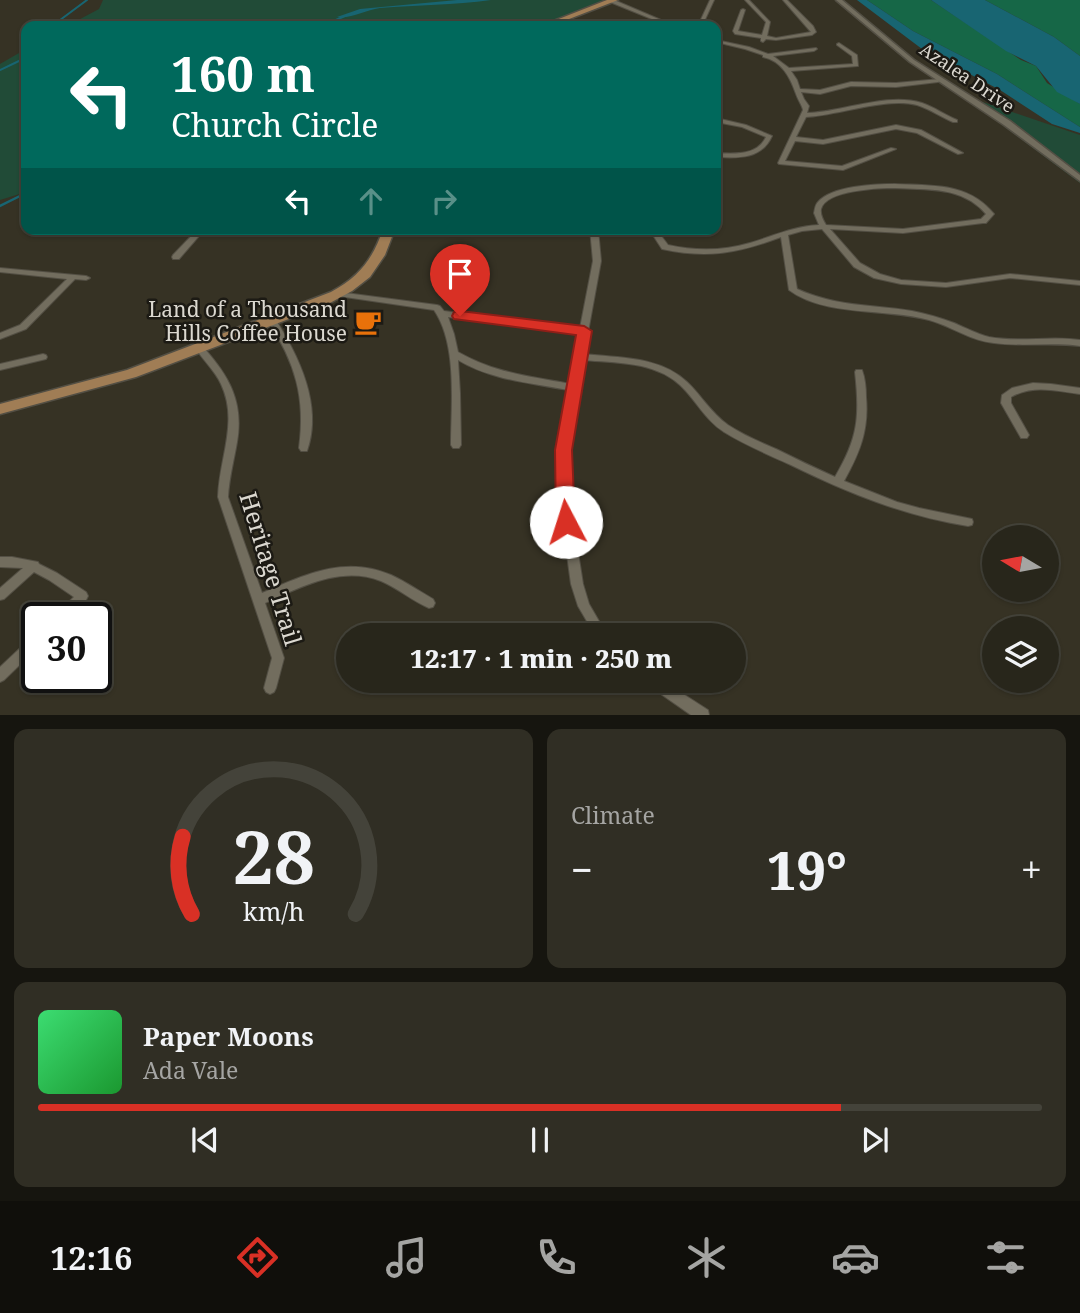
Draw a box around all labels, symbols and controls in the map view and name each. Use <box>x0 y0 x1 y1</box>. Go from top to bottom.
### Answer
street label: Azalea Drive <box>915 37 1020 118</box>
text: 160 m <box>171 40 315 106</box>
icon: left <box>56 49 147 140</box>
text: Church Circle <box>171 103 379 146</box>
icon: left <box>279 182 317 220</box>
icon: ahead <box>352 182 390 220</box>
icon: right <box>425 182 463 220</box>
pin <box>430 244 490 316</box>
icon: arrive <box>441 255 479 293</box>
place label: Land of a Thousand Hills Coffee House <box>148 295 347 347</box>
cafe icon: Land of a Thousand Hills Coffee House <box>353 307 383 337</box>
position arrow <box>529 485 603 559</box>
street label: Heritage Trail <box>232 488 311 650</box>
north arrow <box>982 525 1059 602</box>
map controls <box>982 525 1059 693</box>
speed limit sign: 30 <box>21 602 112 693</box>
button: layers <box>982 616 1059 693</box>
text: 12:17 · 1 min · 250 m <box>410 640 672 676</box>
text: Climate <box>571 799 655 831</box>
text: 28 <box>232 807 315 906</box>
text: 19° <box>767 834 847 905</box>
text: − <box>571 843 593 895</box>
text: + <box>1021 843 1042 895</box>
text: km/h <box>243 894 304 928</box>
text: Paper Moons <box>143 1018 314 1054</box>
text: Ada Vale <box>143 1054 238 1086</box>
icon: previous <box>186 1121 224 1159</box>
icon: pause <box>521 1121 559 1159</box>
icon: next <box>856 1121 894 1159</box>
icon: directions <box>233 1233 282 1282</box>
icon: music <box>382 1233 431 1282</box>
icon: phone <box>532 1233 581 1282</box>
icon: climate <box>682 1233 731 1282</box>
icon: car <box>831 1233 880 1282</box>
icon: filters <box>981 1233 1030 1282</box>
text: 12:16 <box>50 1236 132 1279</box>

